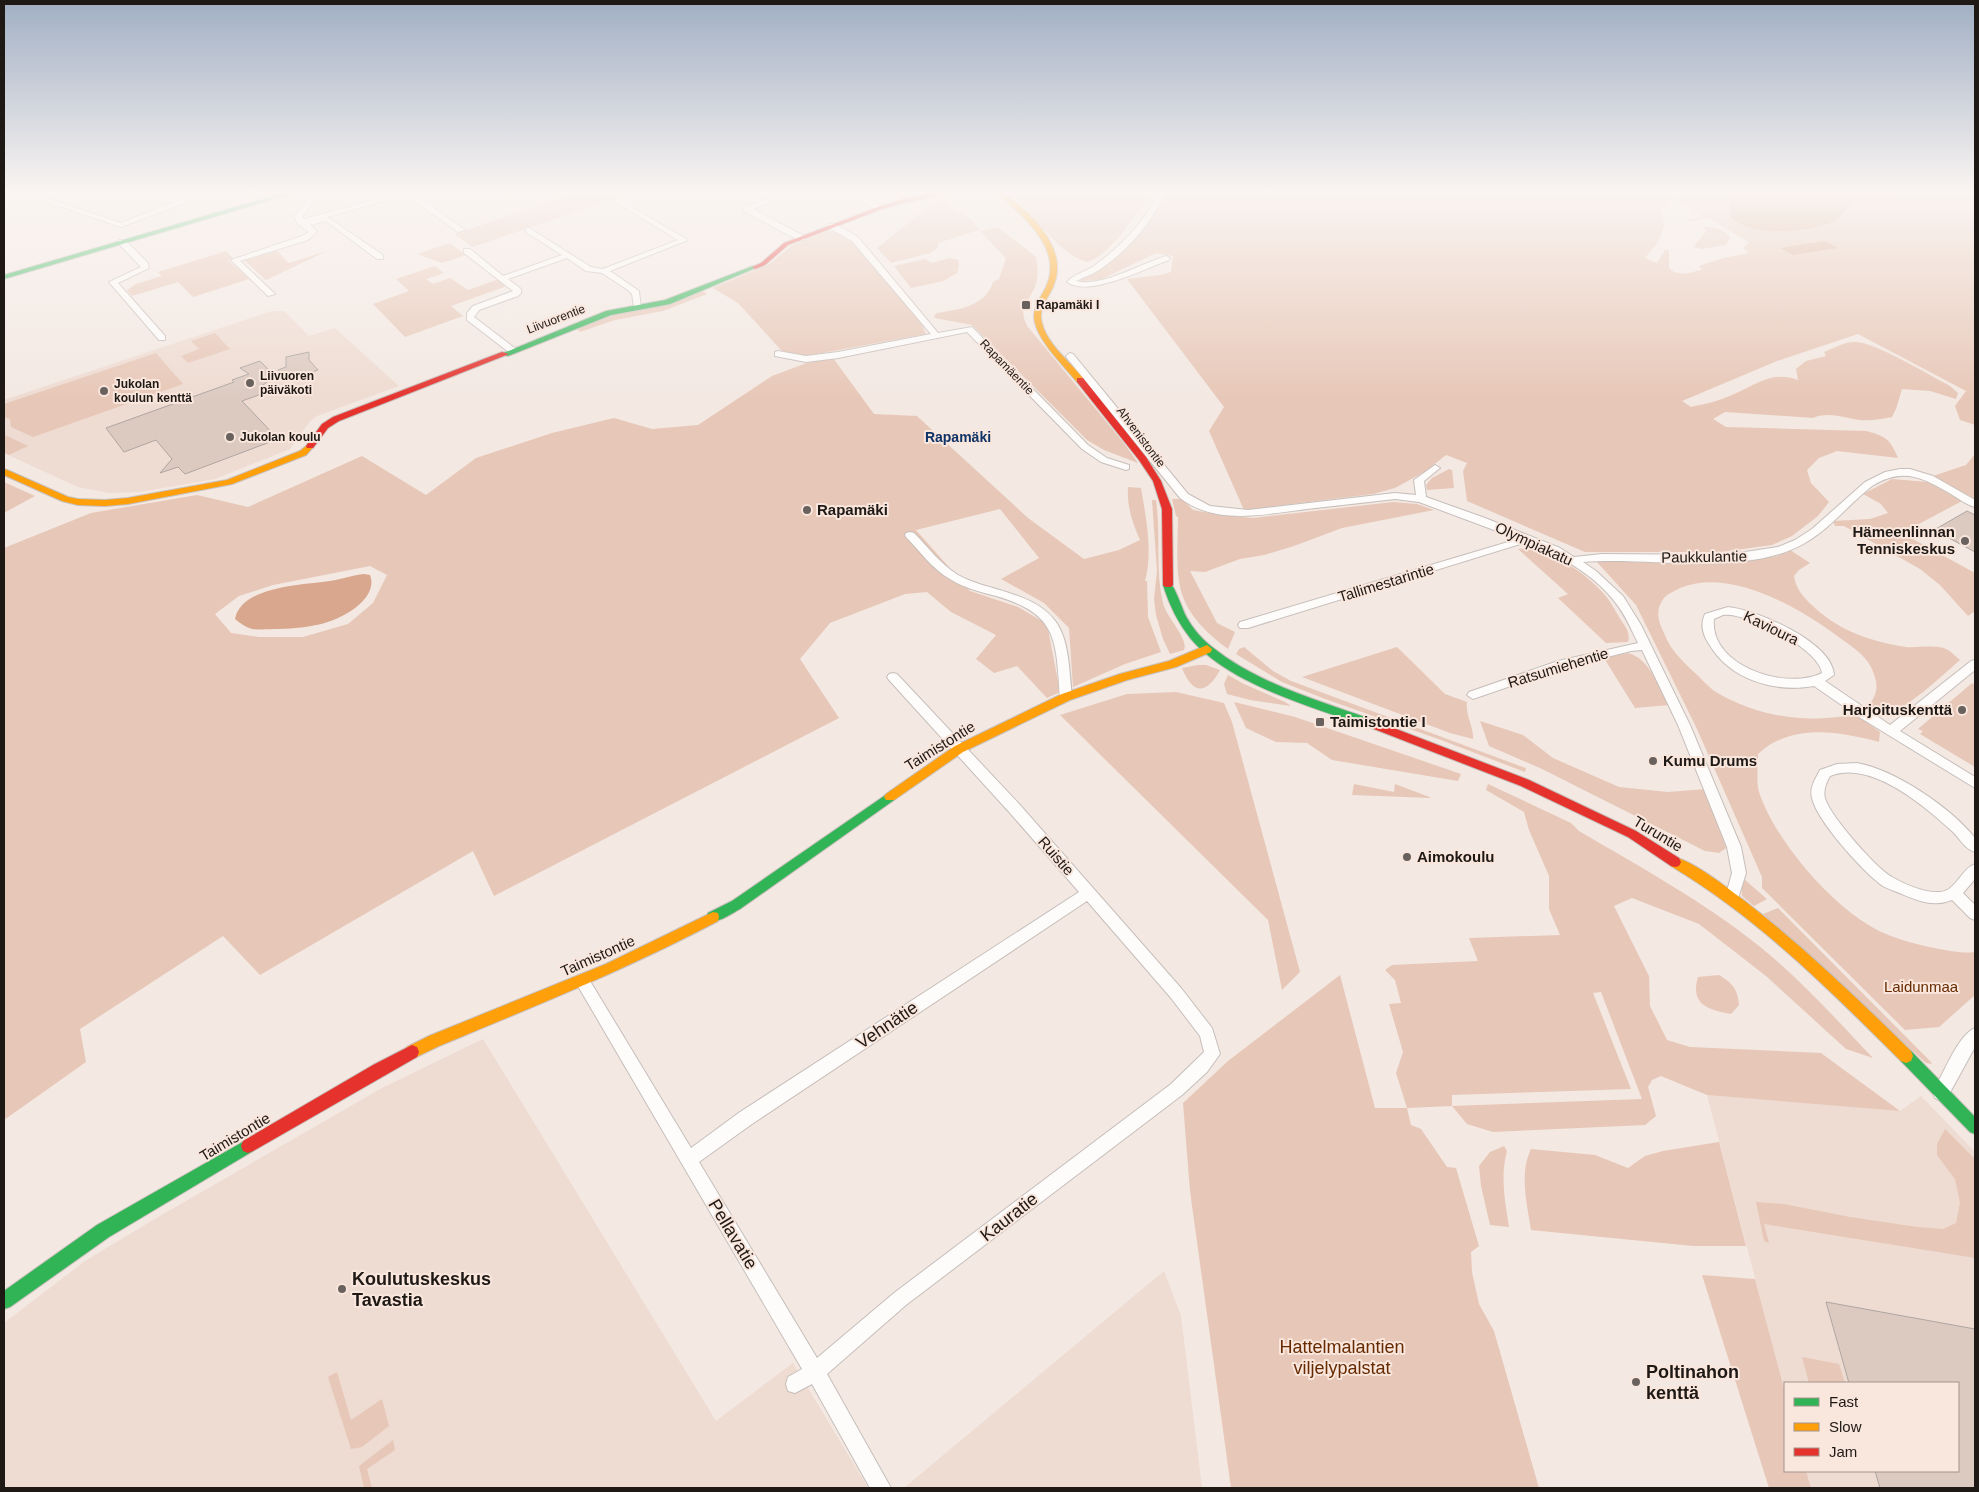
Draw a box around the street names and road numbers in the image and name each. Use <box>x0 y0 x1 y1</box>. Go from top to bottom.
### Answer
street label: Liivuorentie <box>525 301 587 337</box>
street label: Rapamäentie <box>977 336 1037 398</box>
street label: Ahvenistontie <box>1114 404 1168 470</box>
street label: Olympiakatu <box>1493 518 1576 569</box>
street label: Paukkulantie <box>1661 547 1747 566</box>
street label: Tallimestarintie <box>1336 560 1436 605</box>
street label: Kavioura <box>1741 607 1802 648</box>
street label: Ratsumiehentie <box>1506 644 1610 691</box>
street label: Taimistontie <box>902 717 978 774</box>
street label: Turuntie <box>1631 812 1686 855</box>
street label: Ruistie <box>1035 833 1078 879</box>
street label: Taimistontie <box>558 932 637 979</box>
street label: Vehnätie <box>852 997 922 1053</box>
street label: Taimistontie <box>196 1109 273 1164</box>
street label: Kauratie <box>976 1188 1042 1246</box>
street label: Pellavatie <box>704 1195 762 1273</box>

